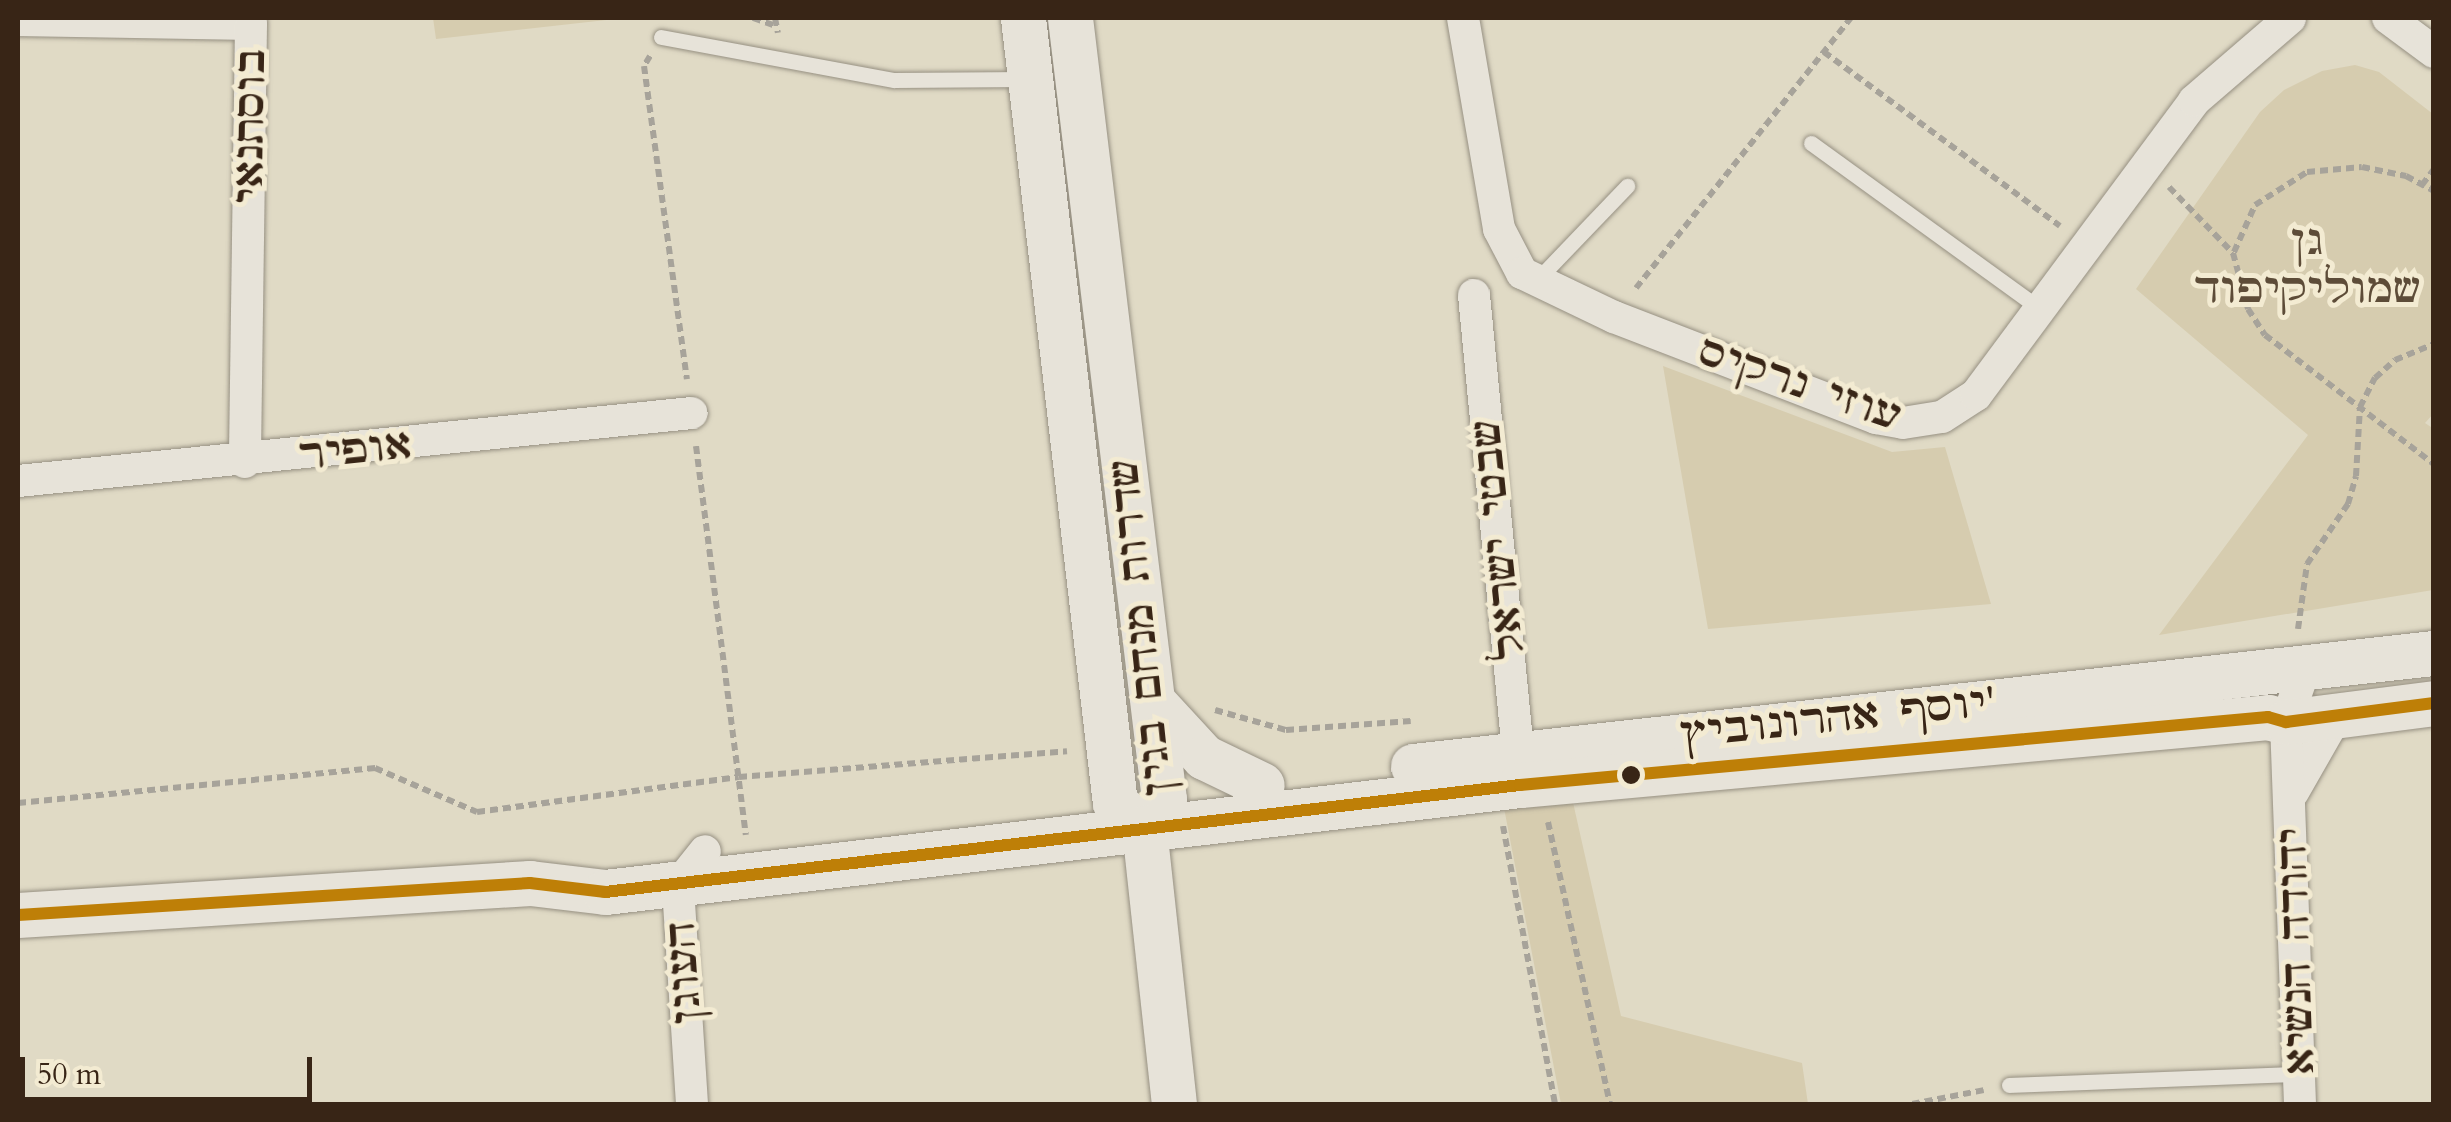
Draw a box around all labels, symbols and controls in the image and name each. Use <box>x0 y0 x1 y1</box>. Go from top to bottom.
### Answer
street label: בוסתנאי <box>223 47 277 205</box>
park label: גן שמוליקיפוד <box>2194 216 2420 314</box>
street label: עוזי נרקיס <box>1697 327 1903 441</box>
street label: אופיר <box>296 419 414 481</box>
street label: שבטי ישראל <box>1461 422 1535 658</box>
street label: שדרות מנחם בגין <box>1099 467 1183 789</box>
street label: יוסף אהרונוביץ' <box>1683 677 1993 759</box>
unlabelled marker <box>1621 765 1641 785</box>
street label: יהודה הנשיא <box>2267 831 2325 1071</box>
street label: העוגן <box>655 920 713 1026</box>
scale bar <box>25 1037 318 1099</box>
text: 50 m <box>37 1054 101 1095</box>

